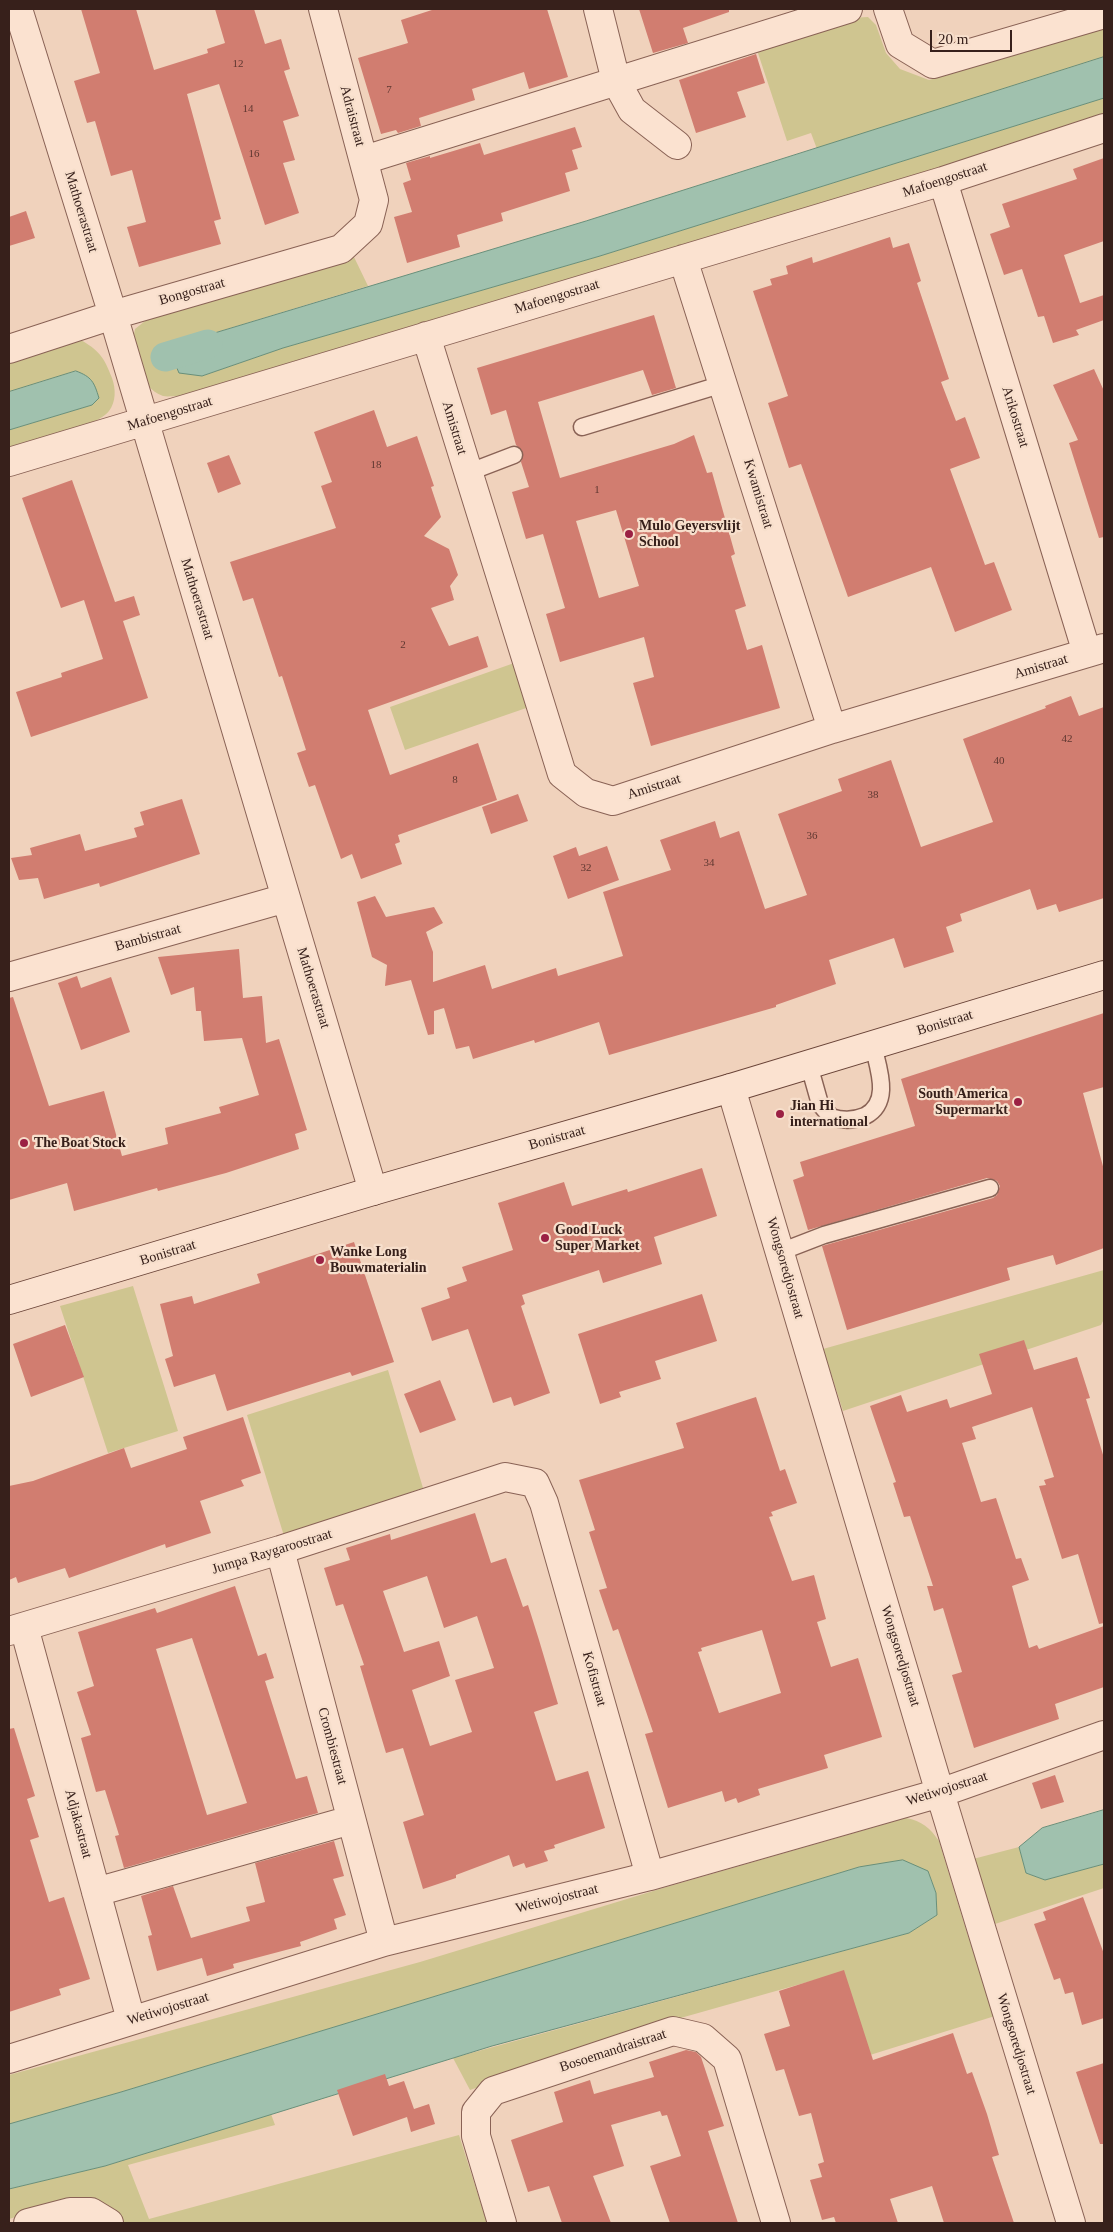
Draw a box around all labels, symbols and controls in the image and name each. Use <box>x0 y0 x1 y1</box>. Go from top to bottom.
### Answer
scale bar <box>933 20 1016 52</box>
text: 20 m <box>938 31 968 47</box>
house number: 12 <box>232 57 244 71</box>
house number: 7 <box>386 83 392 97</box>
street label: Adraistraat <box>336 84 368 148</box>
house number: 14 <box>242 102 254 116</box>
house number: 16 <box>248 147 260 161</box>
street label: Mafoengostraat <box>901 158 989 202</box>
street label: Mathoerastraat <box>61 169 101 255</box>
street label: Bongostraat <box>157 275 227 309</box>
street label: Mafoengostraat <box>513 276 601 318</box>
street label: Arikostraat <box>998 384 1032 450</box>
street label: Mafoengostraat <box>126 393 214 435</box>
street label: Amistraat <box>438 399 470 457</box>
street label: Kwamistraat <box>740 457 776 531</box>
house number: 18 <box>371 458 382 472</box>
house number: 1 <box>594 483 600 497</box>
place label: Mulo Geyersvlijt School <box>639 518 740 550</box>
marker: Mulo Geyersvlijt School <box>623 528 635 540</box>
street label: Mathoerastraat <box>177 556 217 642</box>
house number: 2 <box>400 638 406 652</box>
street label: Amistraat <box>1012 651 1070 683</box>
house number: 42 <box>1062 732 1072 746</box>
house number: 40 <box>994 754 1004 768</box>
street label: Amistraat <box>625 770 683 804</box>
house number: 8 <box>452 773 458 787</box>
house number: 38 <box>868 788 878 802</box>
house number: 36 <box>806 829 818 843</box>
house number: 34 <box>704 856 714 870</box>
house number: 32 <box>580 861 592 875</box>
street label: Bambistraat <box>113 921 183 955</box>
street label: Mathoerastraat <box>293 945 333 1031</box>
street label: Bonistraat <box>915 1007 975 1039</box>
place label: South America Supermarkt <box>918 1086 1008 1118</box>
marker: South America Supermarkt <box>1012 1096 1024 1108</box>
place label: Jian Hi international <box>790 1098 868 1130</box>
marker: Jian Hi international <box>774 1108 786 1120</box>
street label: Bonistraat <box>527 1122 587 1154</box>
place label: The Boat Stock <box>34 1135 126 1151</box>
marker: The Boat Stock <box>18 1137 30 1149</box>
street label: Wongsoredjostraat <box>763 1215 807 1321</box>
place label: Good Luck Super Market <box>555 1222 639 1254</box>
marker: Good Luck Super Market <box>539 1232 551 1244</box>
street label: Bonistraat <box>138 1237 198 1269</box>
place label: Wanke Long Bouwmaterialin <box>330 1244 426 1276</box>
marker: Wanke Long Bouwmaterialin <box>314 1254 326 1266</box>
street label: Jumpa Raygaroostraat <box>210 1526 334 1578</box>
street label: Wongsoredjostraat <box>877 1604 923 1708</box>
street label: Kofistraat <box>578 1650 610 1708</box>
street label: Crombiestraat <box>314 1706 350 1786</box>
street label: Wetiwojostraat <box>904 1768 990 1810</box>
street label: Adjakastraat <box>61 1788 95 1860</box>
street label: Wetiwojostraat <box>514 1881 600 1917</box>
street label: Wetiwojostraat <box>125 1989 211 2029</box>
street label: Wongsoredjostraat <box>993 1992 1039 2096</box>
street label: Bosoemandraistraat <box>558 2026 668 2076</box>

